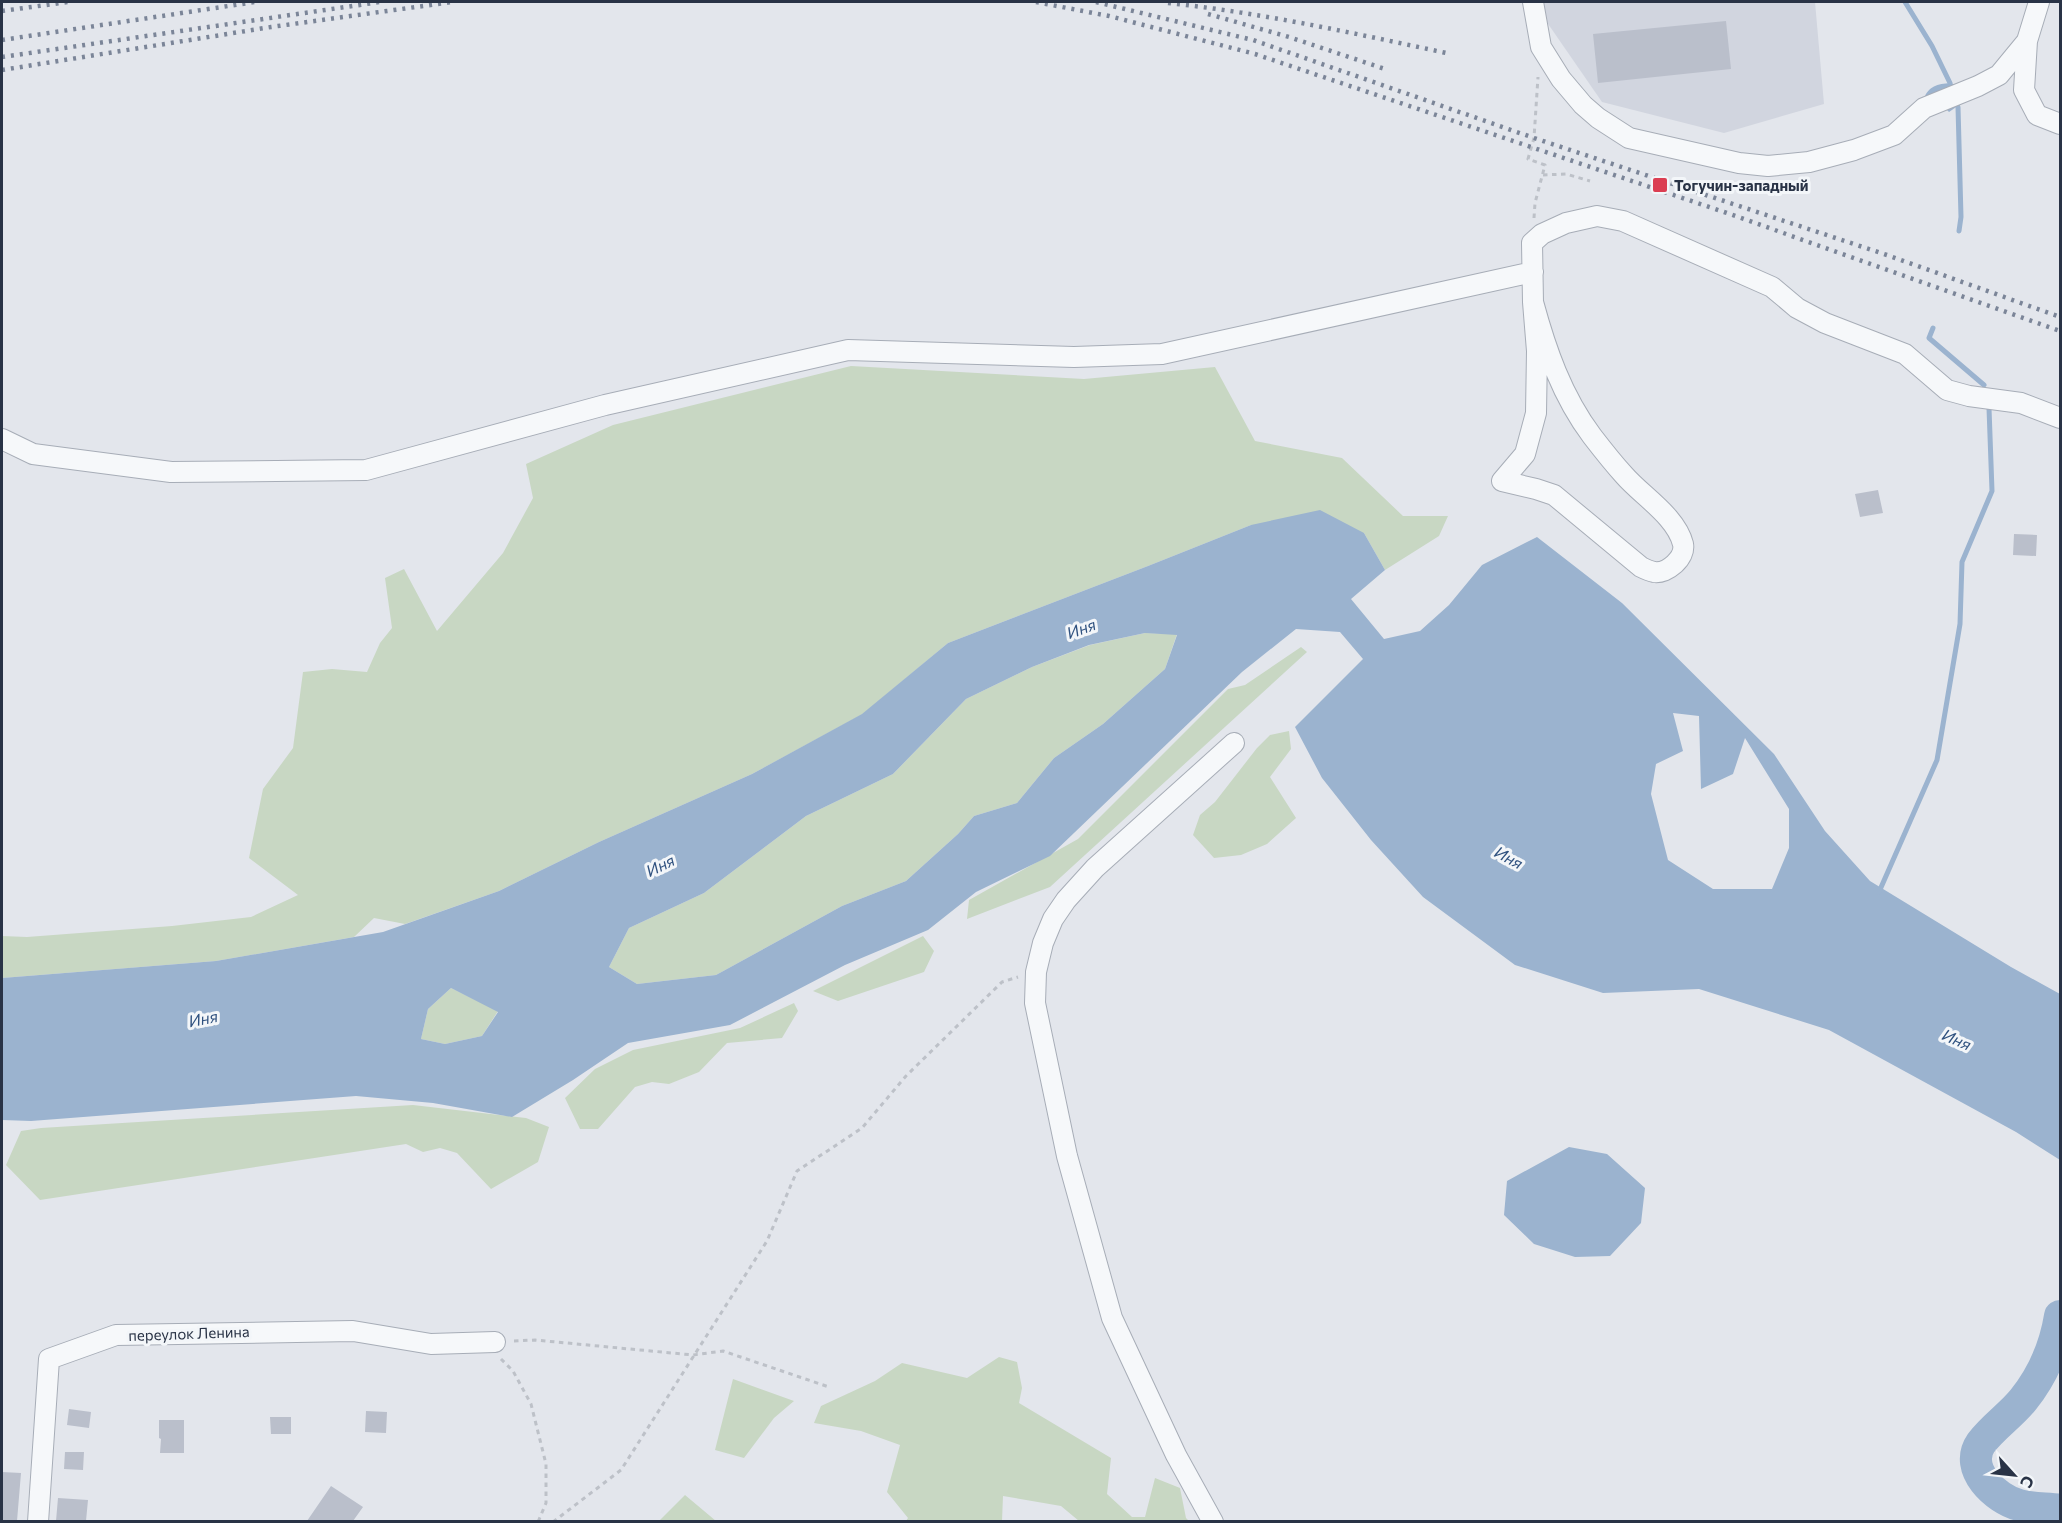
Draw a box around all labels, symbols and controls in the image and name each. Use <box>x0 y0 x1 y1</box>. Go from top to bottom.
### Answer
marker: Тогучин-западный <box>1651 176 1669 194</box>
place label: Тогучин-западный <box>1674 176 1809 194</box>
water label: Иня <box>1064 614 1098 642</box>
water label: Иня <box>1491 842 1527 872</box>
water label: Иня <box>643 850 677 880</box>
water label: Иня <box>187 1006 219 1030</box>
water label: Иня <box>1940 1024 1974 1054</box>
street label: переулок Ленина <box>128 1322 250 1344</box>
north arrow <box>1984 1445 2044 1505</box>
text: С <box>2017 1473 2039 1491</box>

